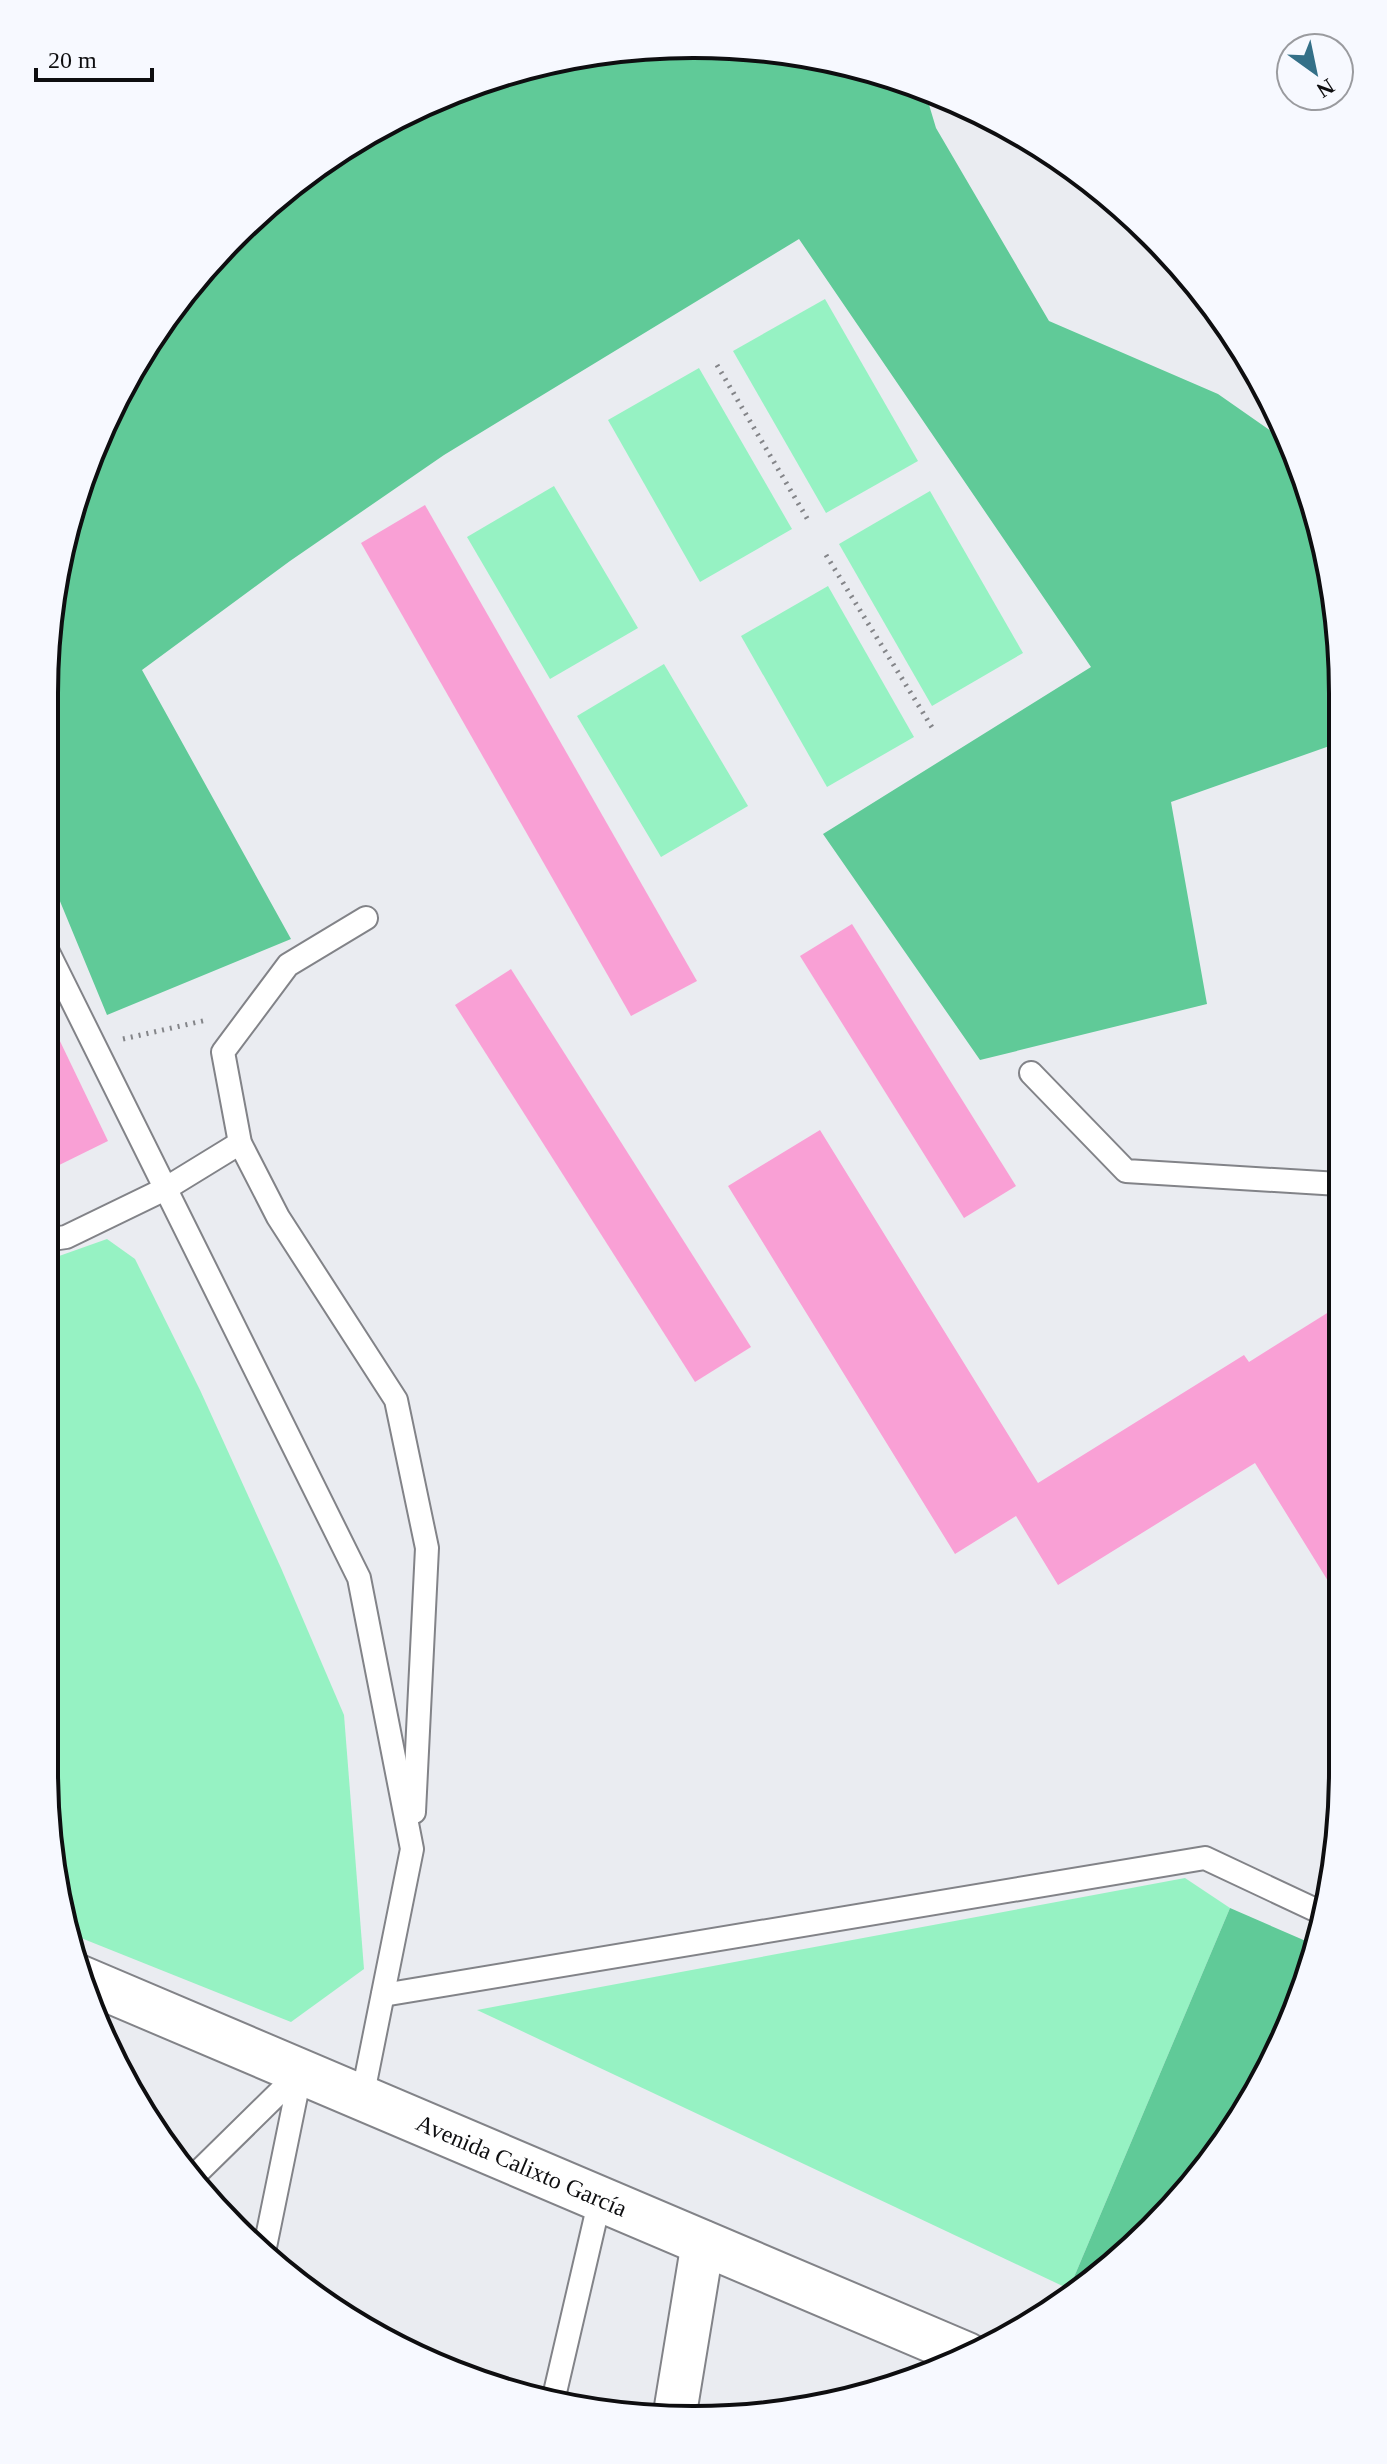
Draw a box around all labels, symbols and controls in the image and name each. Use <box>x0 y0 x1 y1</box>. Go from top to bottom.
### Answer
scale bar <box>36 32 152 82</box>
north arrow <box>1275 32 1355 112</box>
text: 20 m <box>48 47 97 73</box>
text: N <box>1312 74 1339 103</box>
street label: Avenida Calixto García <box>412 2109 631 2222</box>

